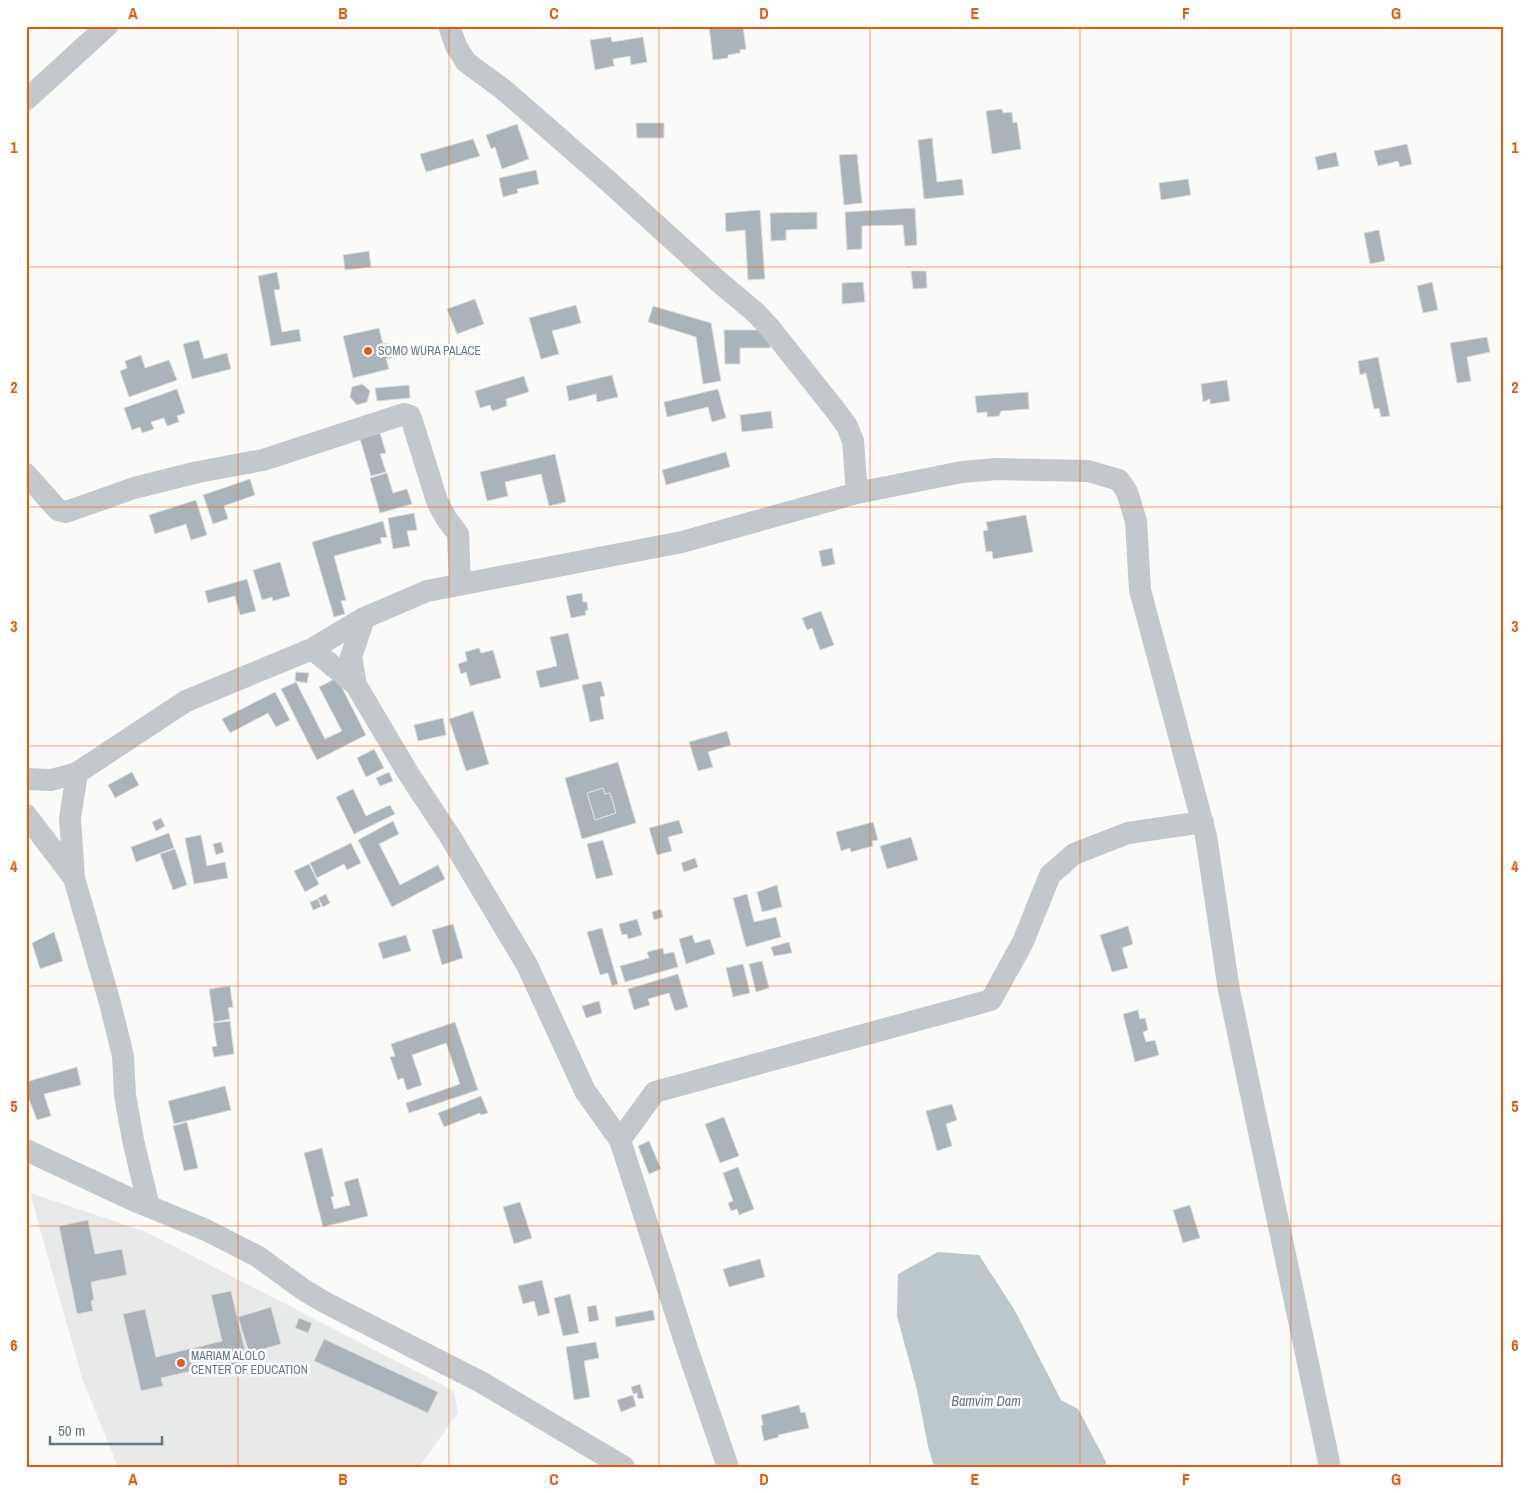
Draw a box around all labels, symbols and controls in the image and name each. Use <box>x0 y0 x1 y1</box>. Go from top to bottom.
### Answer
text: A <box>128 2 138 24</box>
text: B <box>338 2 348 24</box>
text: C <box>549 2 559 24</box>
text: D <box>759 2 769 24</box>
text: E <box>971 2 980 24</box>
text: F <box>1182 2 1190 24</box>
text: G <box>1391 2 1401 24</box>
text: 1 <box>10 136 18 158</box>
text: 1 <box>1511 136 1519 158</box>
place label: SOMO WURA PALACE <box>378 343 481 359</box>
marker: SOMO WURA PALACE <box>362 345 374 357</box>
text: 2 <box>10 376 18 398</box>
text: 2 <box>1511 376 1519 398</box>
text: 3 <box>10 615 18 637</box>
text: 3 <box>1511 615 1519 637</box>
text: 4 <box>10 855 18 877</box>
text: 4 <box>1511 855 1519 877</box>
text: 5 <box>10 1095 18 1117</box>
text: 5 <box>1511 1095 1519 1117</box>
text: 6 <box>10 1334 18 1356</box>
text: 6 <box>1511 1334 1519 1356</box>
place label: MARIAM ALOLO CENTER OF EDUCATION <box>191 1348 308 1378</box>
marker: MARIAM ALOLO CENTER OF EDUCATION <box>175 1357 187 1369</box>
water label: Bamvim Dam <box>951 1392 1021 1410</box>
scale bar <box>50 1413 162 1445</box>
text: 50 m <box>58 1420 85 1441</box>
text: A <box>128 1468 138 1490</box>
text: B <box>338 1468 348 1490</box>
text: C <box>549 1468 559 1490</box>
text: D <box>759 1468 769 1490</box>
text: E <box>971 1468 980 1490</box>
text: F <box>1182 1468 1190 1490</box>
text: G <box>1391 1468 1401 1490</box>

